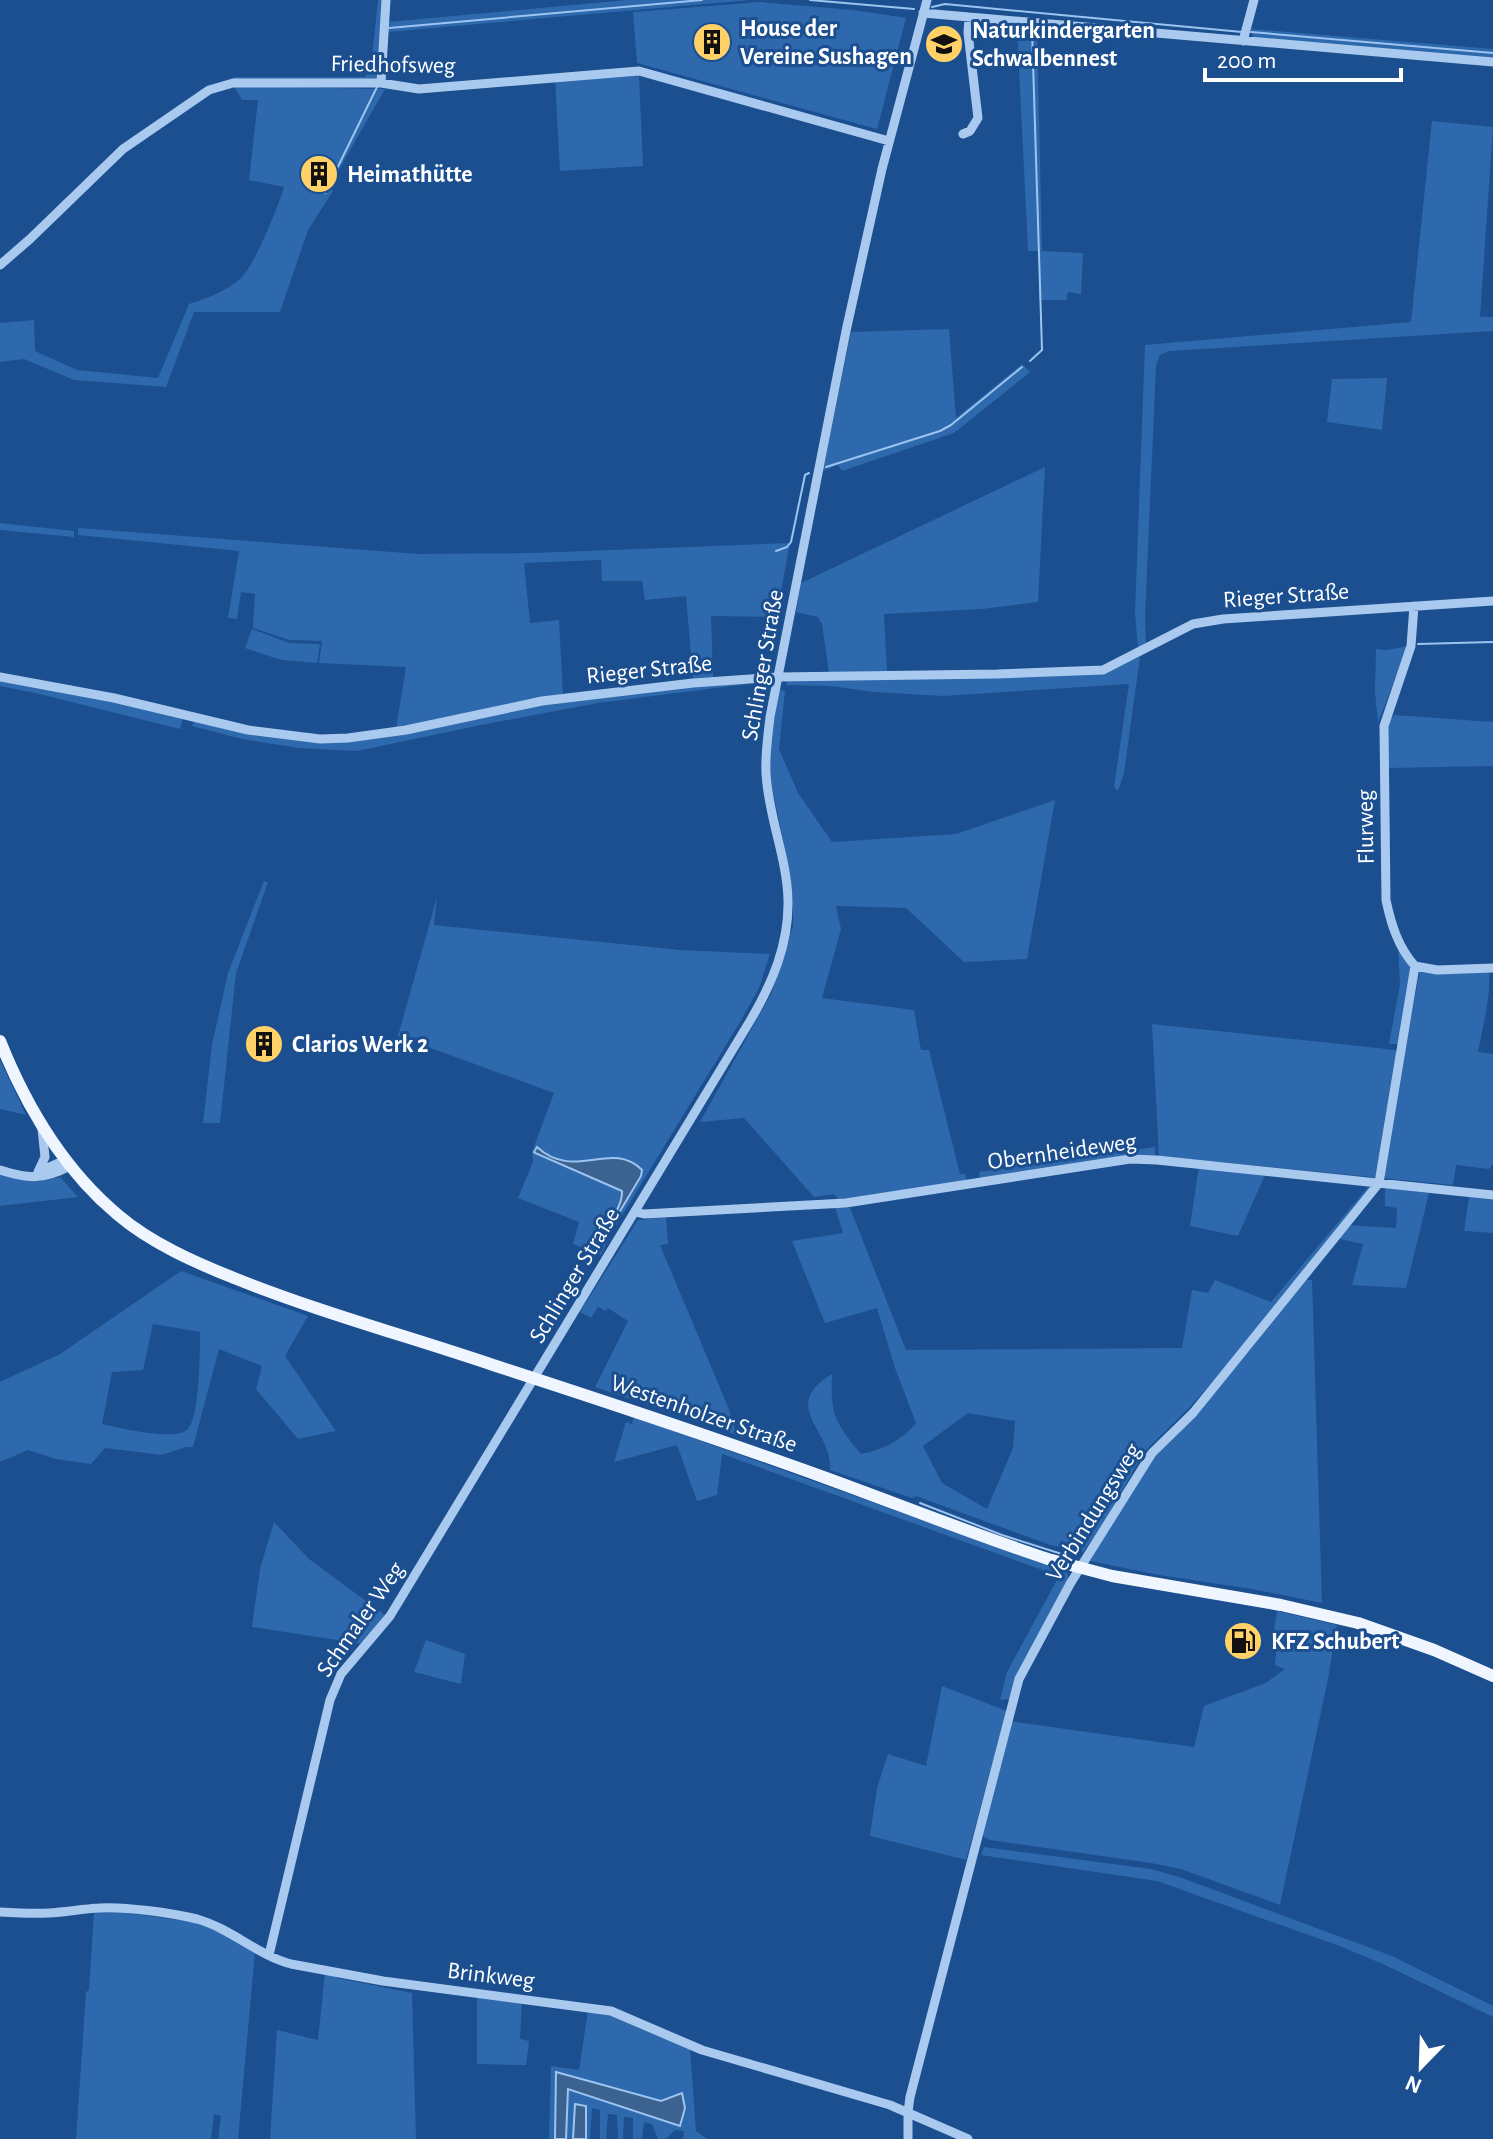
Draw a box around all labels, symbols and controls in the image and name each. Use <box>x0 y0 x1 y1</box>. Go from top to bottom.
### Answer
place label: House der Vereine Sushagen <box>740 17 912 69</box>
place label: Naturkindergarten Schwalbennest <box>972 19 1155 71</box>
building icon: House der Vereine Sushagen <box>691 21 733 63</box>
school or university icon: Naturkindergarten Schwalbennest <box>923 23 965 65</box>
scale bar <box>1205 32 1401 82</box>
text: 200 m <box>1217 49 1276 73</box>
street label: Friedhofsweg <box>330 52 456 78</box>
building icon: Heimathütte <box>298 153 340 195</box>
place label: Heimathütte <box>347 163 473 187</box>
street label: Rieger Straße <box>1222 580 1350 612</box>
street label: Schlinger Straße <box>738 588 788 743</box>
street label: Rieger Straße <box>585 651 713 689</box>
street label: Flurweg <box>1353 789 1379 865</box>
building icon: Clarios Werk 2 <box>243 1023 285 1065</box>
place label: Clarios Werk 2 <box>292 1033 428 1057</box>
street label: Obernheideweg <box>986 1130 1138 1174</box>
street label: Schlinger Straße <box>525 1204 625 1347</box>
street label: Westenholzer Straße <box>607 1371 800 1457</box>
street label: Verbindungsweg <box>1042 1439 1146 1586</box>
street label: Schmaler Weg <box>312 1557 409 1681</box>
fuel station icon: KFZ Schubert <box>1222 1620 1264 1662</box>
place label: KFZ Schubert <box>1271 1630 1399 1654</box>
street label: Brinkweg <box>446 1959 536 1993</box>
north arrow <box>1381 2027 1461 2107</box>
text: N <box>1402 2071 1425 2098</box>

